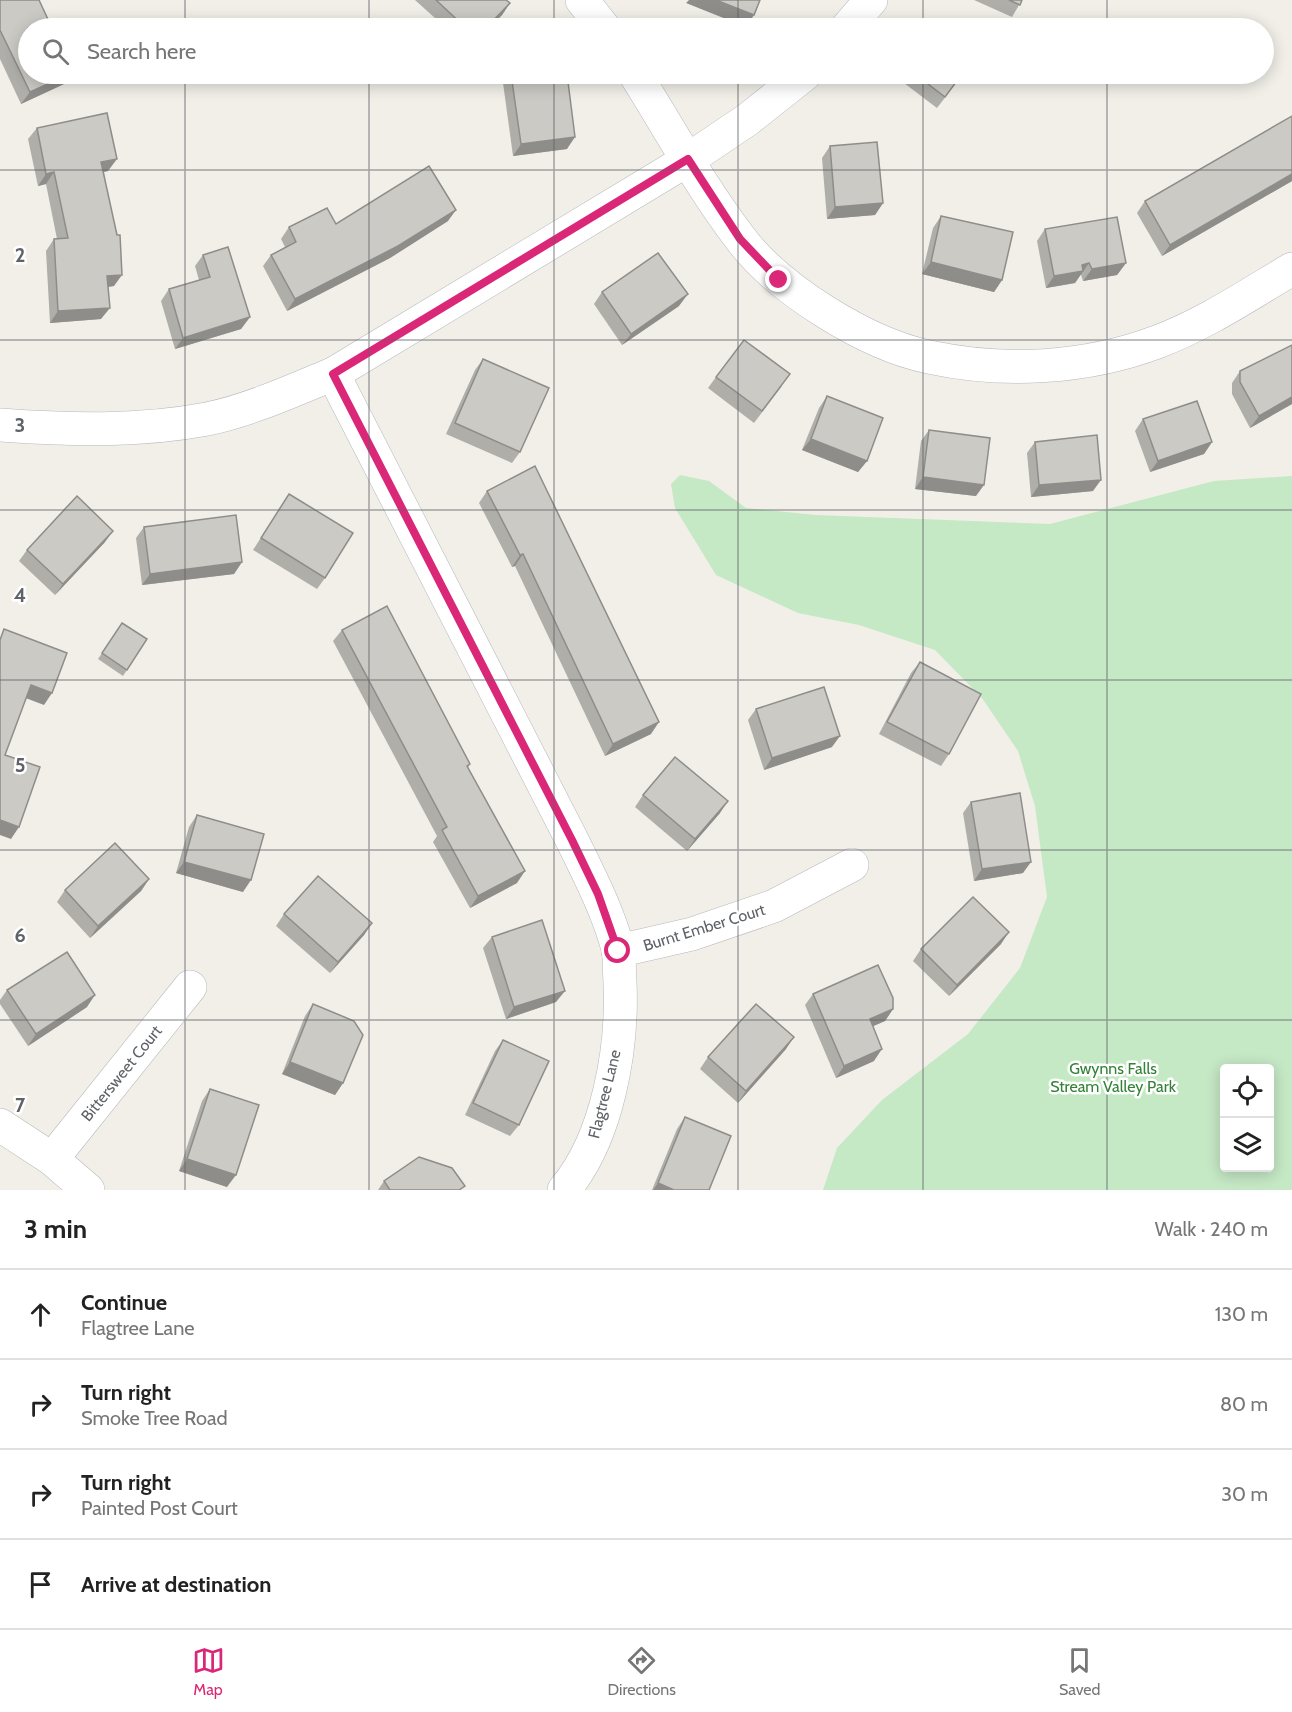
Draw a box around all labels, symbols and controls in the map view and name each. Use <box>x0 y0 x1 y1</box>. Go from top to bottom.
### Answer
search box <box>18 18 1274 84</box>
icon: search <box>39 35 72 68</box>
text: Search here <box>87 38 196 65</box>
text: 2 <box>15 243 25 267</box>
route end <box>765 266 791 292</box>
text: 3 <box>15 413 25 437</box>
text: 4 <box>14 583 26 607</box>
text: 5 <box>15 753 25 777</box>
street label: Burnt Ember Court <box>641 900 768 955</box>
text: 6 <box>14 923 26 947</box>
route start <box>604 937 630 963</box>
street label: Bittersweet Court <box>77 1021 166 1125</box>
street label: Flagtree Lane <box>584 1048 625 1140</box>
park label: Gwynns Falls Stream Valley Park <box>1050 1059 1177 1096</box>
map controls <box>1220 1064 1274 1172</box>
button: locate <box>1220 1064 1274 1118</box>
text: 7 <box>15 1093 26 1117</box>
button: layers <box>1220 1118 1274 1172</box>
text: 3 min <box>24 1213 87 1245</box>
text: Walk · 240 m <box>1155 1217 1268 1241</box>
text: Continue <box>81 1289 167 1316</box>
icon: ahead <box>24 1298 57 1331</box>
text: 130 m <box>1215 1302 1268 1326</box>
text: Flagtree Lane <box>81 1316 195 1340</box>
text: Turn right <box>81 1379 171 1406</box>
icon: right <box>24 1388 57 1421</box>
text: 80 m <box>1220 1392 1268 1416</box>
text: Smoke Tree Road <box>81 1406 228 1430</box>
text: Turn right <box>81 1469 171 1496</box>
icon: right <box>24 1478 57 1511</box>
text: 30 m <box>1221 1482 1268 1506</box>
text: Painted Post Court <box>81 1496 238 1520</box>
icon: arrive <box>24 1568 57 1601</box>
text: Arrive at destination <box>81 1571 271 1598</box>
tab: Map <box>192 1644 225 1699</box>
tab: Directions <box>608 1644 676 1699</box>
tab: Saved <box>1059 1644 1100 1699</box>

